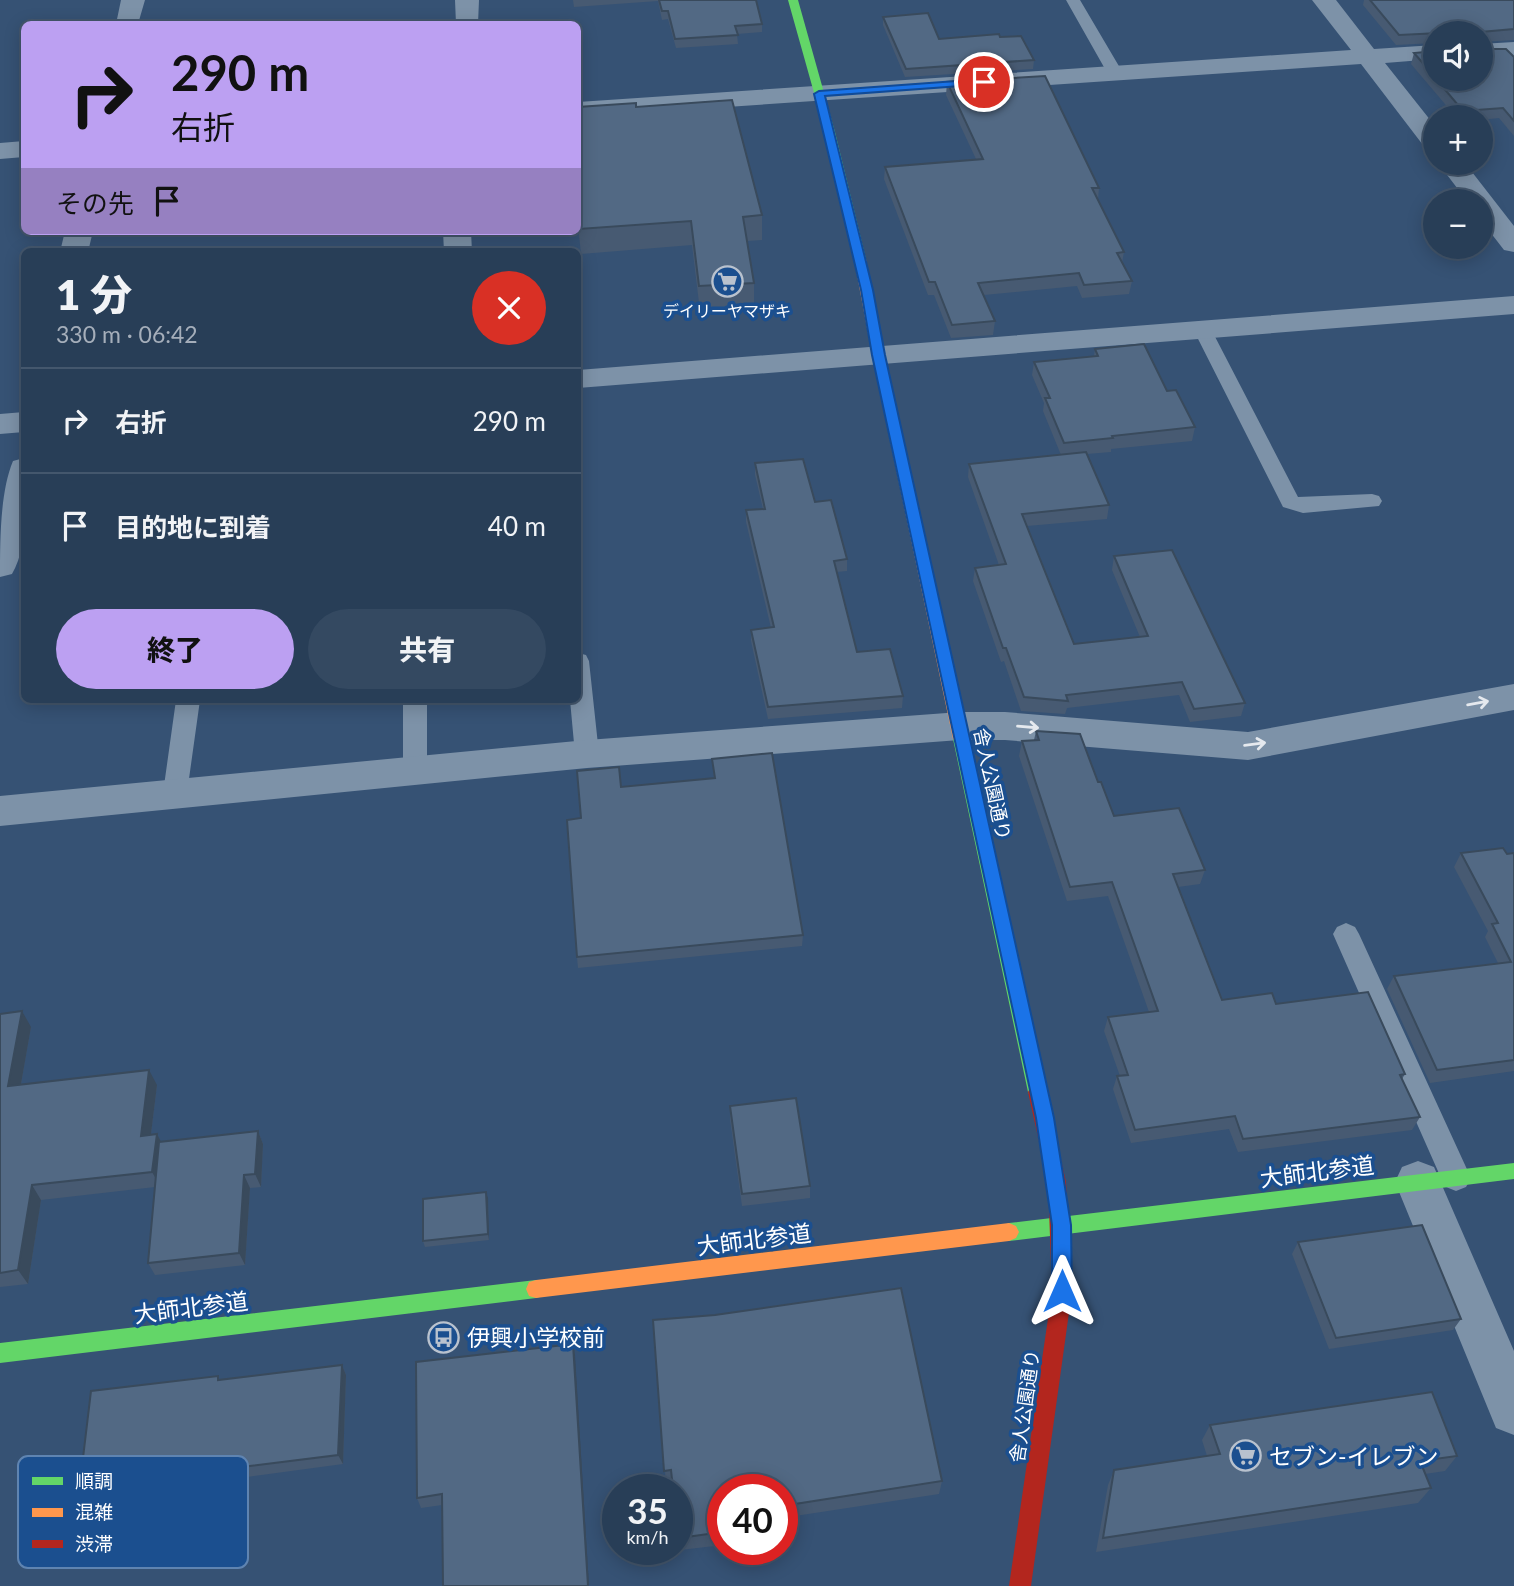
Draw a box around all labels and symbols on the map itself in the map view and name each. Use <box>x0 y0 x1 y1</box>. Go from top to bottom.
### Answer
pin <box>954 52 1014 112</box>
supermarket icon: デイリーヤマザキ <box>710 264 744 298</box>
place label: デイリーヤマザキ <box>663 301 791 320</box>
one-way arrow <box>1466 696 1489 710</box>
one-way arrow <box>1016 721 1039 734</box>
street label: 舎人公園通り <box>970 726 1016 842</box>
one-way arrow <box>1243 737 1265 750</box>
street label: 大師北参道 <box>1258 1150 1376 1192</box>
street label: 大師北参道 <box>695 1218 813 1260</box>
position arrow <box>1025 1254 1099 1328</box>
street label: 大師北参道 <box>132 1286 250 1328</box>
bus stop icon: 伊興小学校前 <box>427 1320 461 1354</box>
place label: 伊興小学校前 <box>467 1323 605 1351</box>
street label: 舎人公園通り <box>1005 1348 1043 1464</box>
supermarket icon: セブン-イレブン <box>1229 1439 1263 1473</box>
place label: セブン-イレブン <box>1269 1442 1439 1470</box>
legend <box>18 1456 248 1568</box>
text: 順調 <box>75 1469 113 1492</box>
speed limit sign: 40 <box>707 1474 798 1565</box>
text: 混雑 <box>75 1500 113 1523</box>
text: 渋滞 <box>75 1532 113 1555</box>

